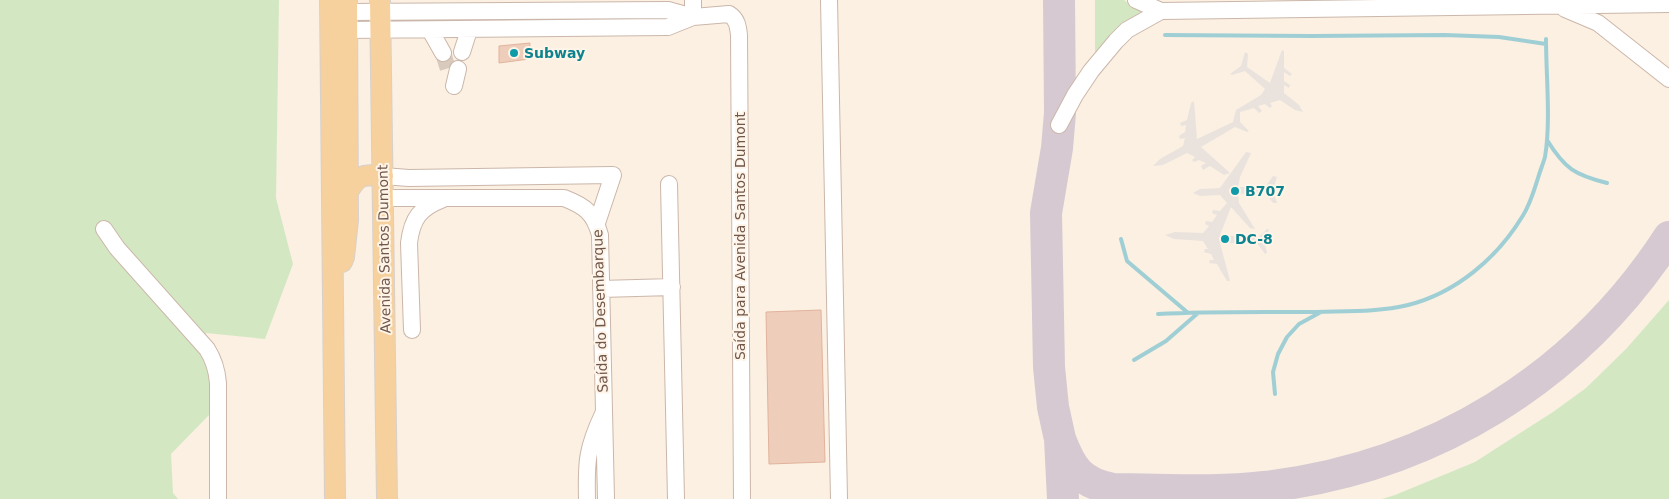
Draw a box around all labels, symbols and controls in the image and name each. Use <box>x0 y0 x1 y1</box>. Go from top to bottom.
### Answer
place label: Subway <box>524 45 585 61</box>
marker: Subway <box>508 47 520 59</box>
street label: Saída para Avenida Santos Dumont <box>732 111 748 360</box>
street label: Avenida Santos Dumont <box>375 164 393 333</box>
place label: B707 <box>1245 183 1285 199</box>
marker: B707 <box>1229 185 1241 197</box>
street label: Saída do Desembarque <box>589 229 611 393</box>
place label: DC-8 <box>1235 231 1273 247</box>
marker: DC-8 <box>1219 233 1231 245</box>

